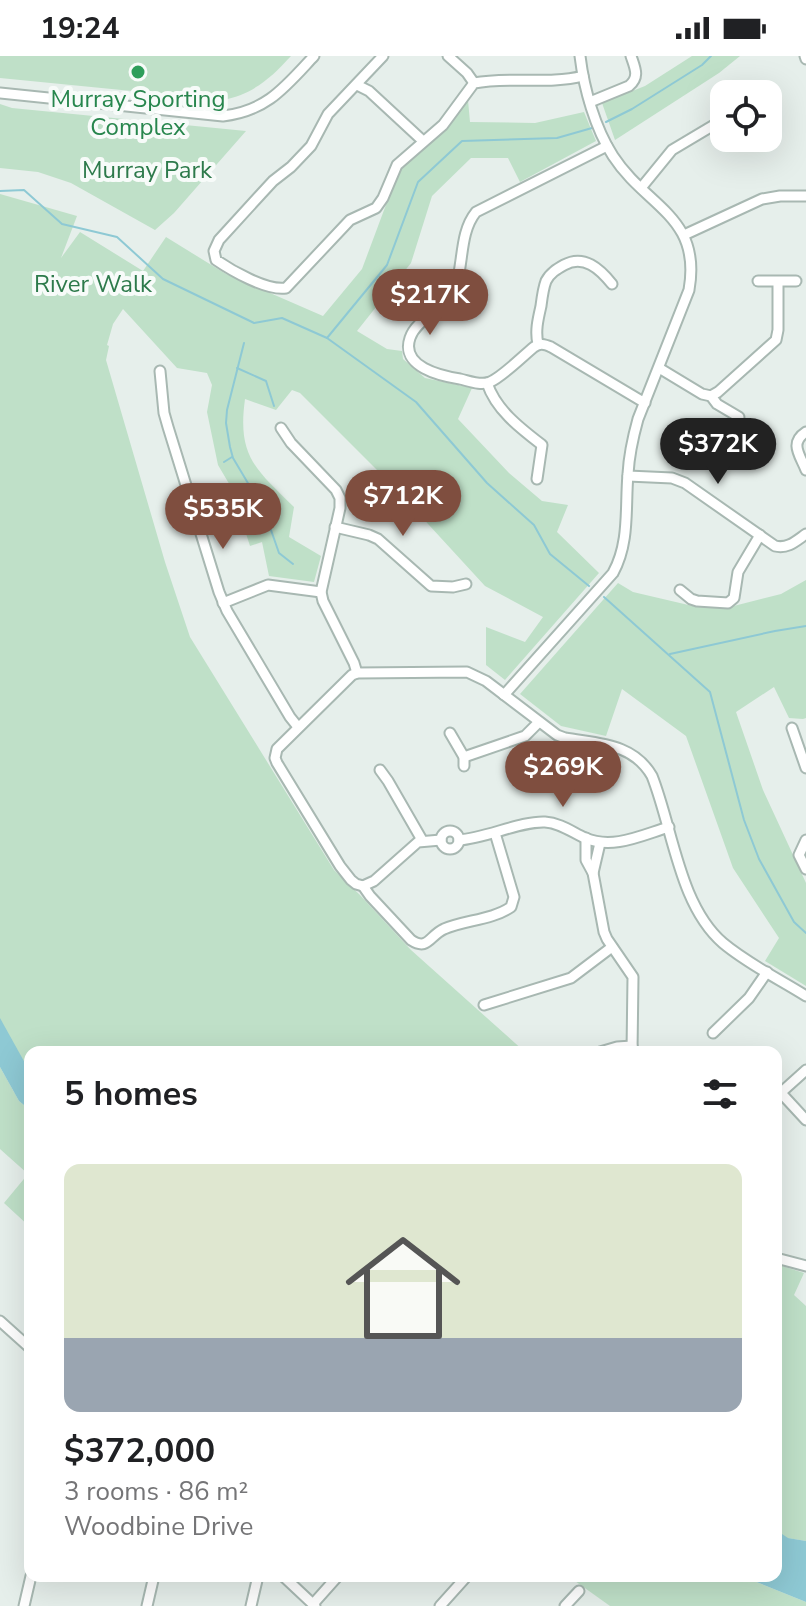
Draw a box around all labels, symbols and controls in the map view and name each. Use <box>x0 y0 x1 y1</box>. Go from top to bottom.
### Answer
text: 19:24 <box>40 8 119 49</box>
marker: Murray Sporting Complex <box>129 63 147 81</box>
map controls <box>710 80 782 152</box>
button: locate <box>710 80 782 152</box>
place label: Murray Sporting Complex <box>50 83 226 143</box>
park label: Murray Park <box>82 154 213 186</box>
park label: River Walk <box>34 268 153 300</box>
pin: $217K <box>374 269 486 337</box>
text: $217K <box>390 277 470 312</box>
pin: $372K <box>662 418 774 486</box>
text: $372K <box>678 426 758 461</box>
pin: $712K <box>347 470 459 538</box>
text: $712K <box>363 478 443 513</box>
pin: $535K <box>167 483 279 551</box>
text: $535K <box>183 491 263 526</box>
pin: $269K <box>507 741 619 809</box>
text: $269K <box>523 749 603 784</box>
text: 5 homes <box>64 1071 198 1117</box>
icon: filters <box>698 1072 742 1116</box>
icon: home <box>331 1216 475 1360</box>
text: $372,000 <box>64 1428 215 1474</box>
text: 3 rooms · 86 m² <box>64 1474 248 1509</box>
text: Woodbine Drive <box>64 1509 253 1544</box>

